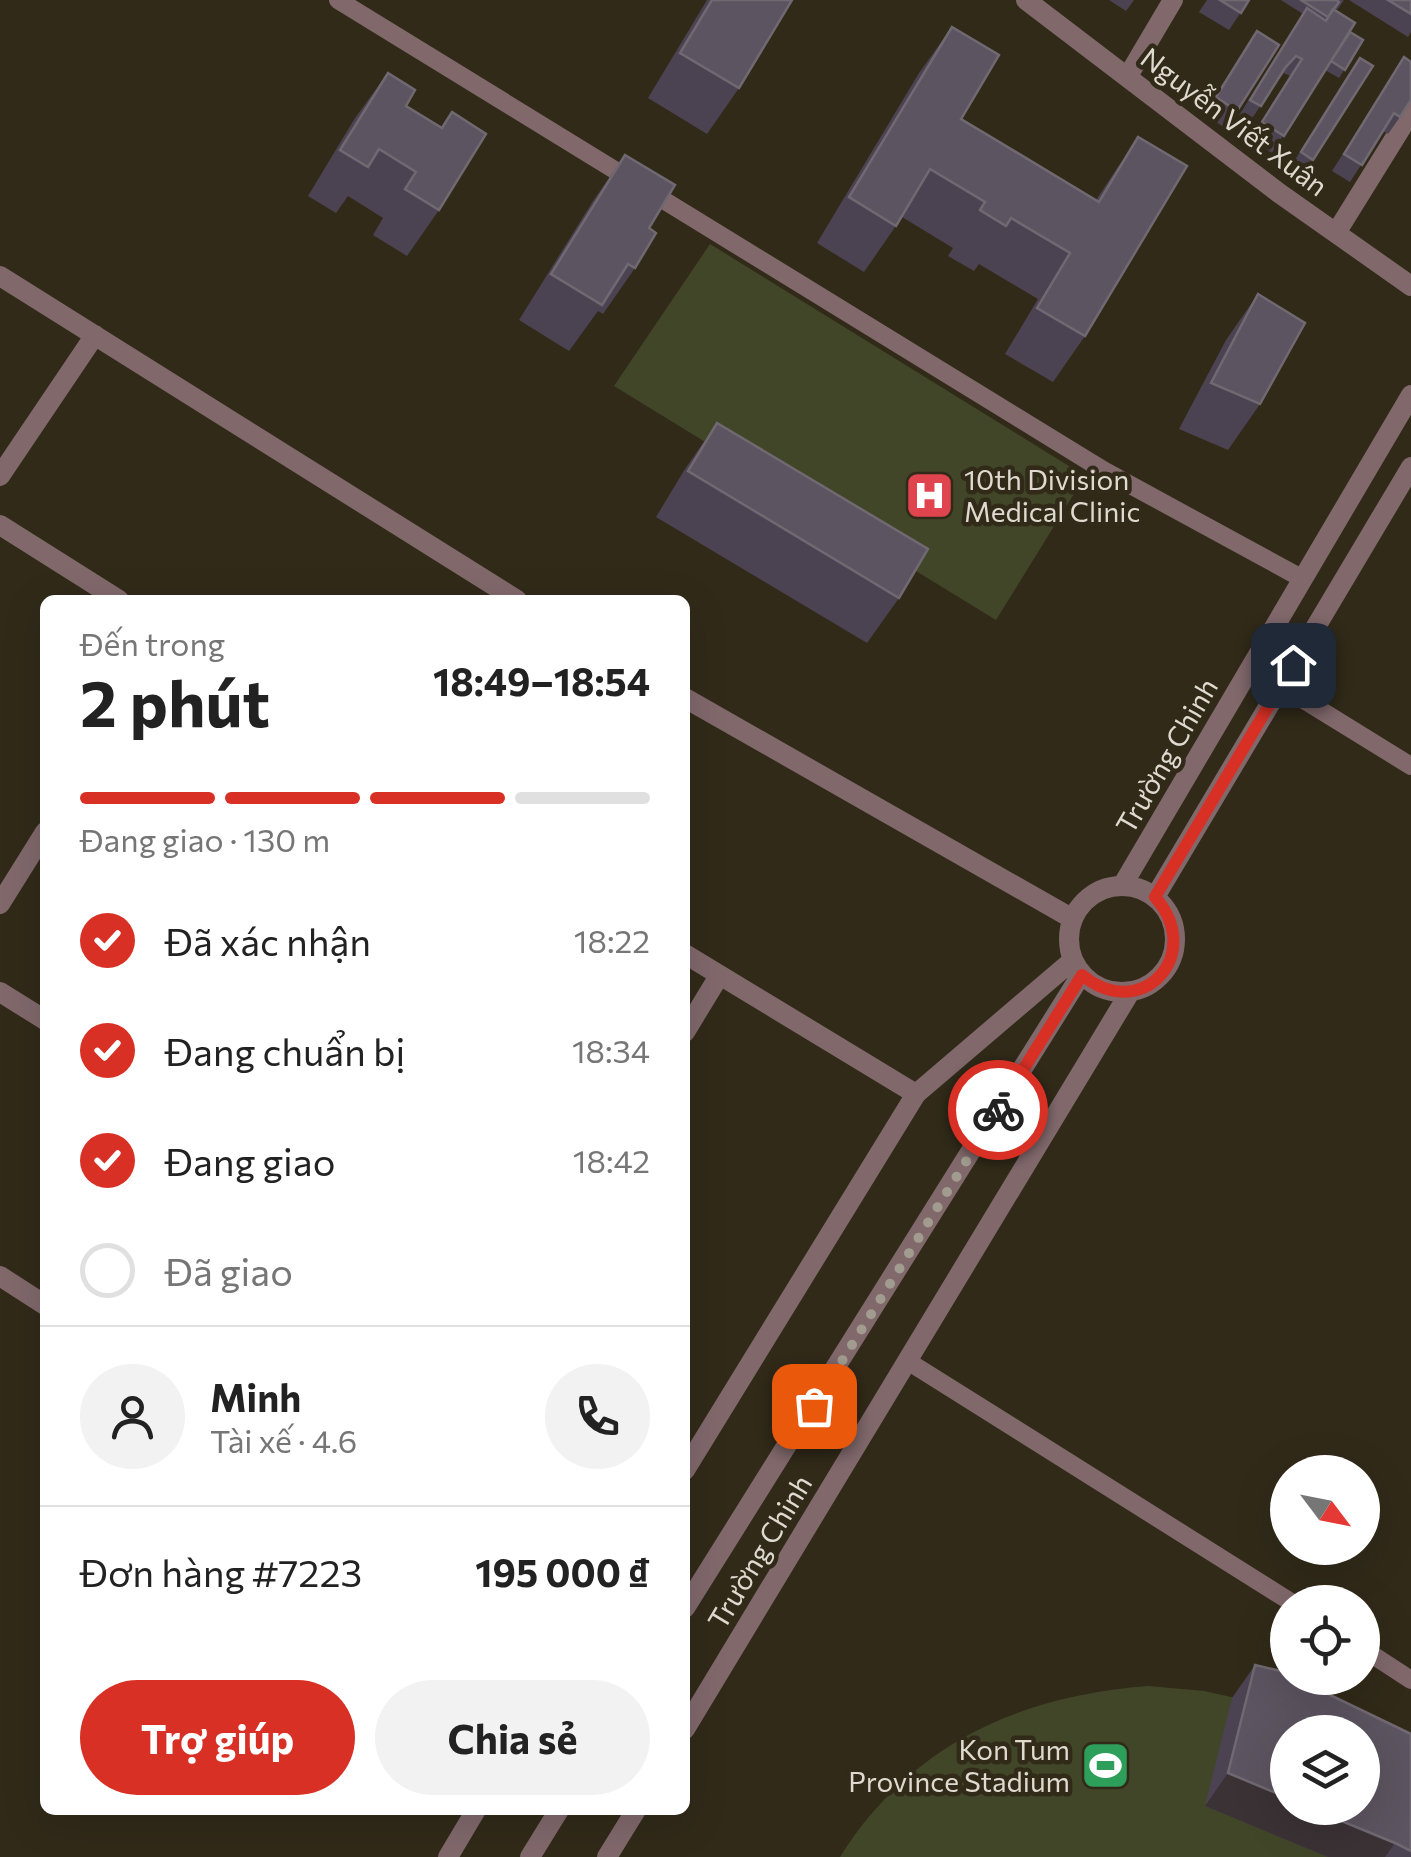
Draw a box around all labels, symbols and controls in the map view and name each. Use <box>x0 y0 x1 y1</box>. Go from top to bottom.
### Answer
street label: Nguyễn Viết Xuân <box>1135 40 1335 202</box>
place label: 10th Division Medical Clinic <box>964 462 1140 528</box>
hospital icon: 10th Division Medical Clinic <box>903 470 955 522</box>
text: Đến trong <box>80 623 225 663</box>
pin <box>1251 623 1336 708</box>
icon: home <box>1266 638 1321 693</box>
text: 18:49–18:54 <box>433 657 650 704</box>
text: 2 phút <box>80 661 270 740</box>
street label: Trường Chinh <box>1108 672 1224 839</box>
text: Đang giao · 130 m <box>80 819 330 859</box>
icon: check <box>80 913 135 968</box>
text: Đã xác nhận <box>165 917 371 964</box>
text: 18:22 <box>574 920 650 960</box>
icon: check <box>80 1023 135 1078</box>
text: Đang chuẩn bị <box>165 1027 405 1074</box>
text: 18:34 <box>572 1030 650 1070</box>
courier <box>948 1060 1048 1160</box>
icon: bike <box>971 1083 1026 1138</box>
icon: check <box>80 1133 135 1188</box>
text: Đang giao <box>165 1137 335 1184</box>
text: 18:42 <box>573 1140 650 1180</box>
text: Đã giao <box>165 1247 293 1294</box>
button: person <box>80 1364 185 1469</box>
button: phone <box>545 1364 650 1469</box>
pin <box>772 1364 857 1449</box>
text: Minh <box>210 1373 301 1420</box>
icon: bag <box>787 1379 842 1434</box>
text: Tài xế · 4.6 <box>210 1420 357 1460</box>
north arrow <box>1270 1455 1380 1565</box>
map controls <box>1270 1455 1380 1825</box>
street label: Trường Chinh <box>700 1468 818 1635</box>
text: Đơn hàng #7223 <box>80 1548 362 1595</box>
text: 195 000 ₫ <box>475 1548 650 1595</box>
button: locate <box>1270 1585 1380 1695</box>
button: Trợ giúp <box>80 1680 355 1795</box>
button: Chia sẻ <box>375 1680 650 1795</box>
button: layers <box>1270 1715 1380 1825</box>
place label: Kon Tum Province Stadium <box>848 1732 1070 1798</box>
sports icon: Kon Tum Province Stadium <box>1079 1740 1131 1792</box>

